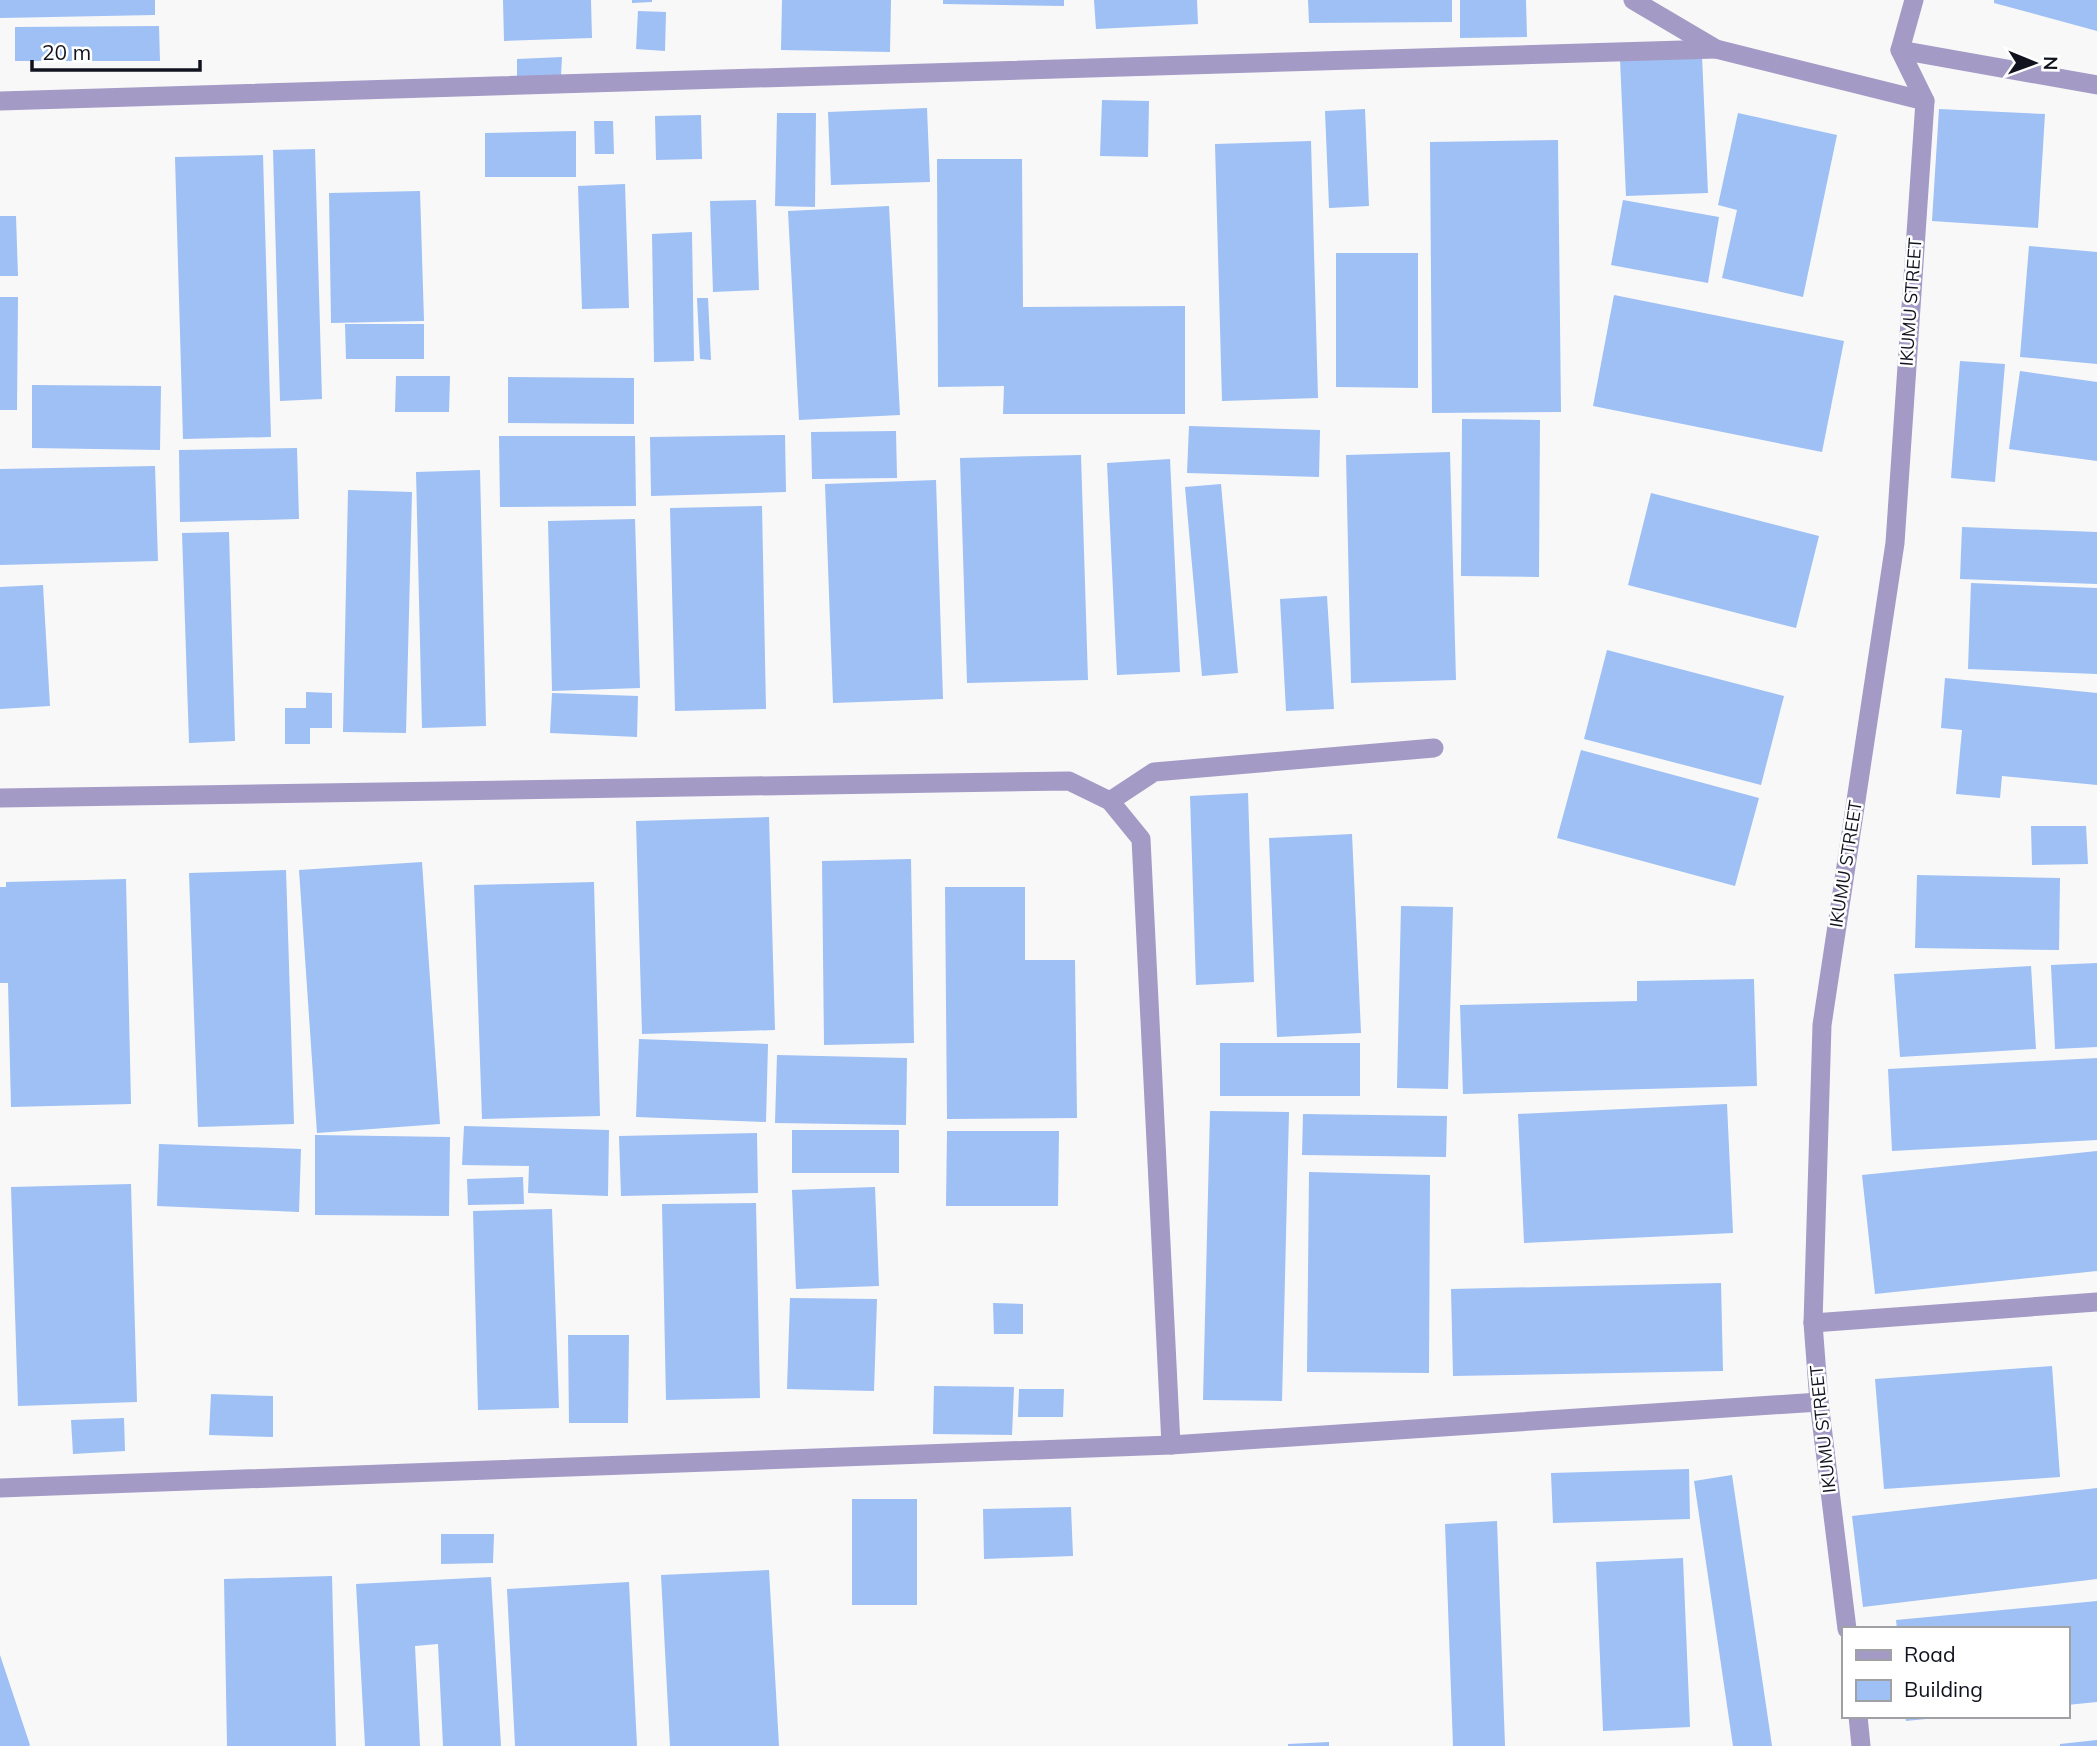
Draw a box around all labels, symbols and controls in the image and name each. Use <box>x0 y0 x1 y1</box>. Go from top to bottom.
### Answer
scale bar <box>32 28 200 72</box>
north arrow <box>1999 28 2069 98</box>
text: 20 m <box>42 39 91 65</box>
text: N <box>2039 56 2063 71</box>
street label: IKUMU STREET <box>1895 237 1926 367</box>
street label: IKUMU STREET <box>1824 799 1867 929</box>
street label: IKUMU STREET <box>1804 1364 1841 1494</box>
legend <box>1842 1627 2069 1718</box>
text: Road <box>1904 1641 1955 1667</box>
text: Building <box>1904 1676 1983 1702</box>

